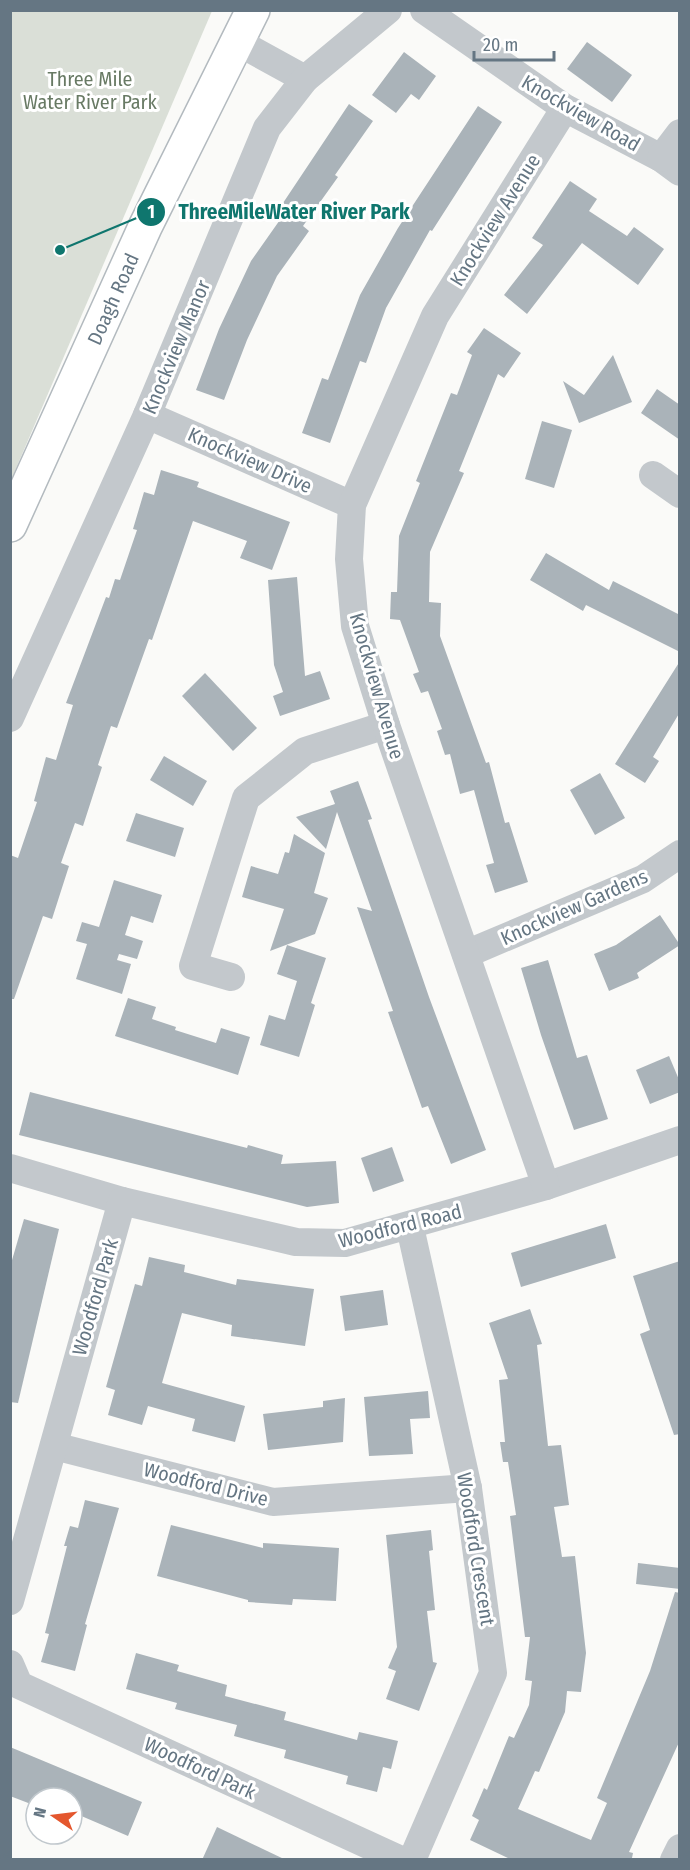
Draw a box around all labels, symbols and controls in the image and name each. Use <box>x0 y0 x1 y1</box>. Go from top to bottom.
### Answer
scale bar <box>474 24 554 62</box>
text: 20 m <box>483 34 518 56</box>
park label: Three Mile Water River Park <box>23 67 158 114</box>
street label: Knockview Road <box>518 69 644 157</box>
street label: Knockview Avenue <box>445 150 545 290</box>
callout: ThreeMileWater River Park <box>136 192 421 231</box>
text: ThreeMileWater River Park <box>178 199 410 225</box>
text: 1 <box>147 201 155 223</box>
street label: Doagh Road <box>82 250 144 348</box>
street label: Knockview Manor <box>137 276 215 418</box>
street label: Knockview Drive <box>184 422 316 498</box>
street label: Knockview Avenue <box>345 610 409 762</box>
street label: Knockview Gardens <box>497 864 651 950</box>
street label: Woodford Road <box>336 1199 464 1253</box>
street label: Woodford Park <box>67 1235 123 1358</box>
street label: Woodford Drive <box>141 1457 271 1511</box>
street label: Woodford Crescent <box>452 1471 500 1628</box>
street label: Woodford Park <box>140 1732 260 1805</box>
north arrow <box>24 1786 84 1846</box>
text: N <box>30 1806 50 1819</box>

